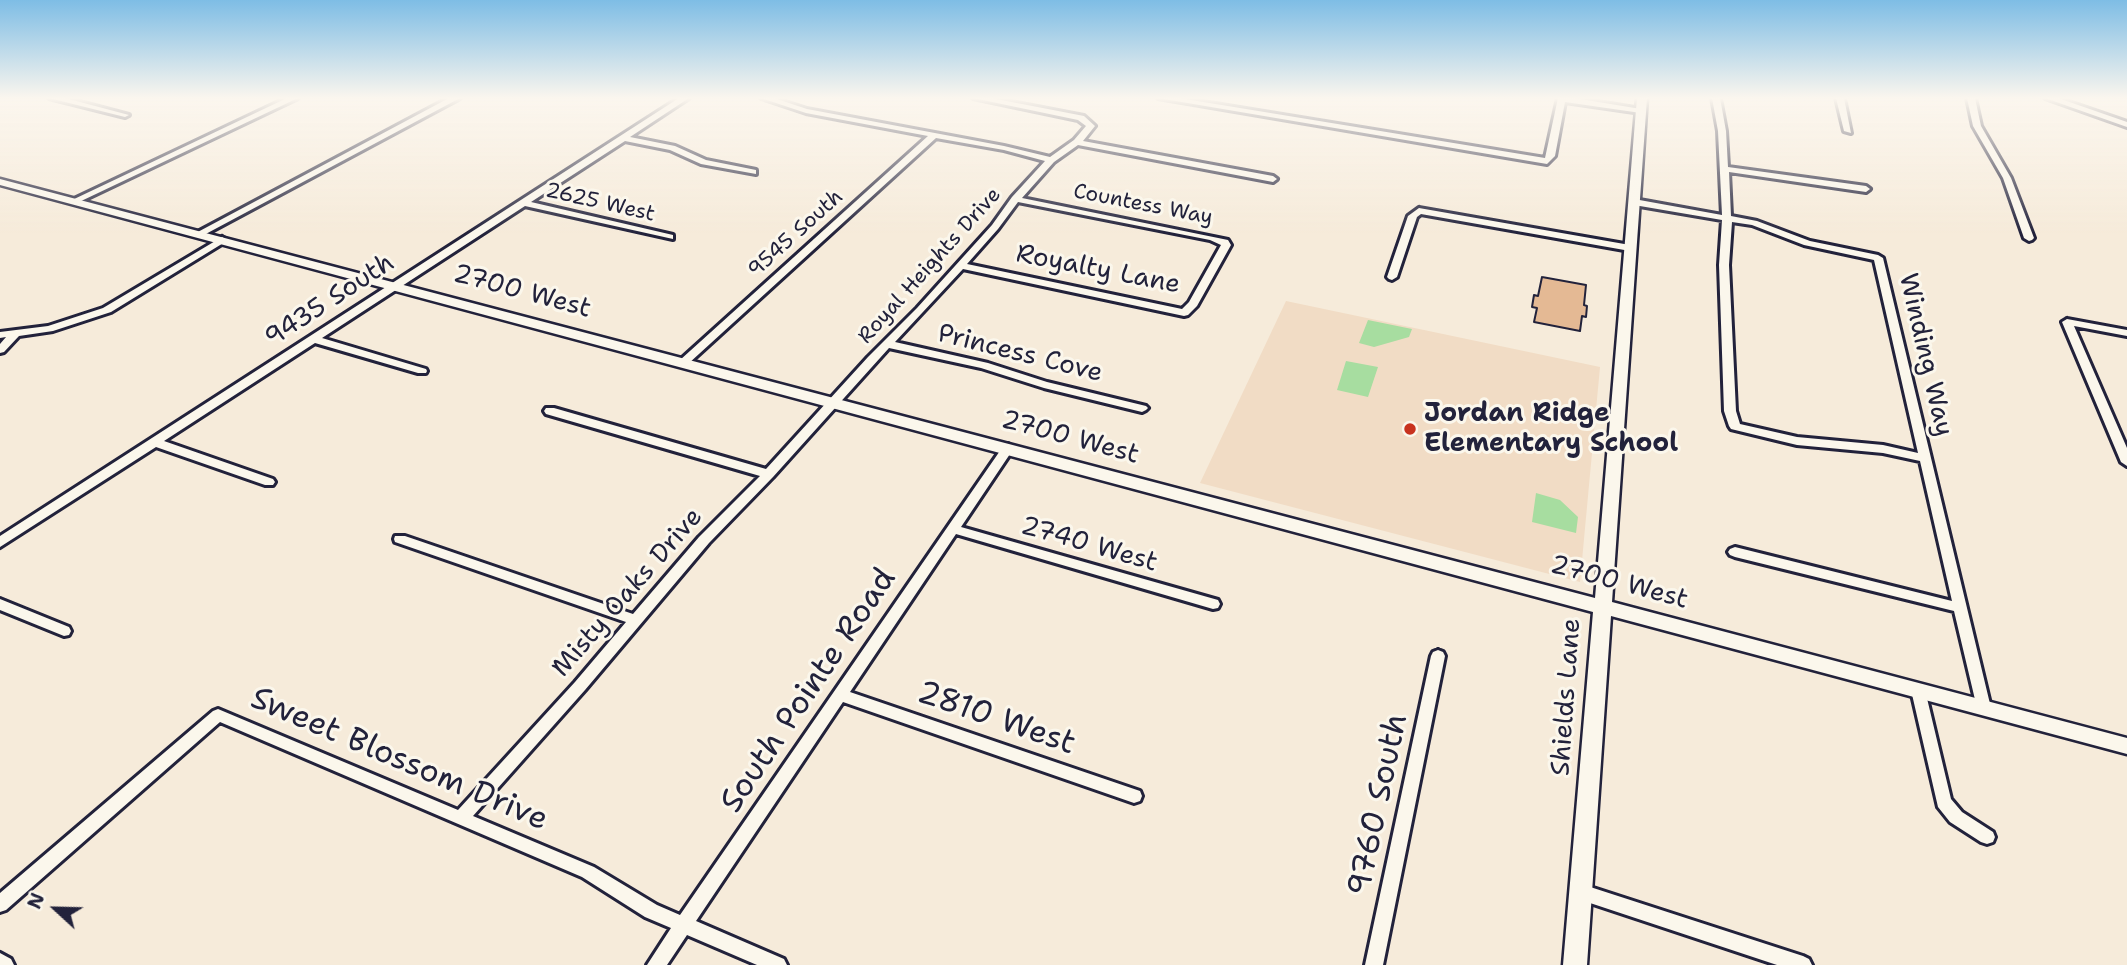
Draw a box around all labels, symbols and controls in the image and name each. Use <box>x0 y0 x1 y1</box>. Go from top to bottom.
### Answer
street label: 2625 West <box>543 178 657 228</box>
street label: Countess Way <box>1071 179 1215 231</box>
street label: Royal Heights Drive <box>853 183 1007 349</box>
street label: 9545 South <box>743 185 849 283</box>
street label: Royalty Lane <box>1013 239 1183 301</box>
street label: 9435 South <box>260 248 400 354</box>
street label: 2700 West <box>450 259 594 325</box>
street label: Winding Way <box>1891 271 1959 439</box>
street label: Princess Cove <box>934 318 1106 390</box>
place label: Jordan Ridge Elementary School <box>1424 398 1678 460</box>
street label: 2700 West <box>998 405 1142 471</box>
marker: Jordan Ridge Elementary School <box>1402 421 1418 437</box>
street label: Misty Oaks Drive <box>546 502 710 684</box>
street label: 2740 West <box>1017 511 1161 579</box>
street label: 2700 West <box>1547 550 1691 616</box>
street label: South Pointe Road <box>713 562 905 820</box>
street label: Shields Lane <box>1546 617 1588 777</box>
street label: 2810 West <box>912 674 1080 764</box>
street label: Sweet Blossom Drive <box>245 680 553 840</box>
street label: 9760 South <box>1341 710 1417 900</box>
north arrow <box>21 874 91 944</box>
text: N <box>22 889 50 913</box>

